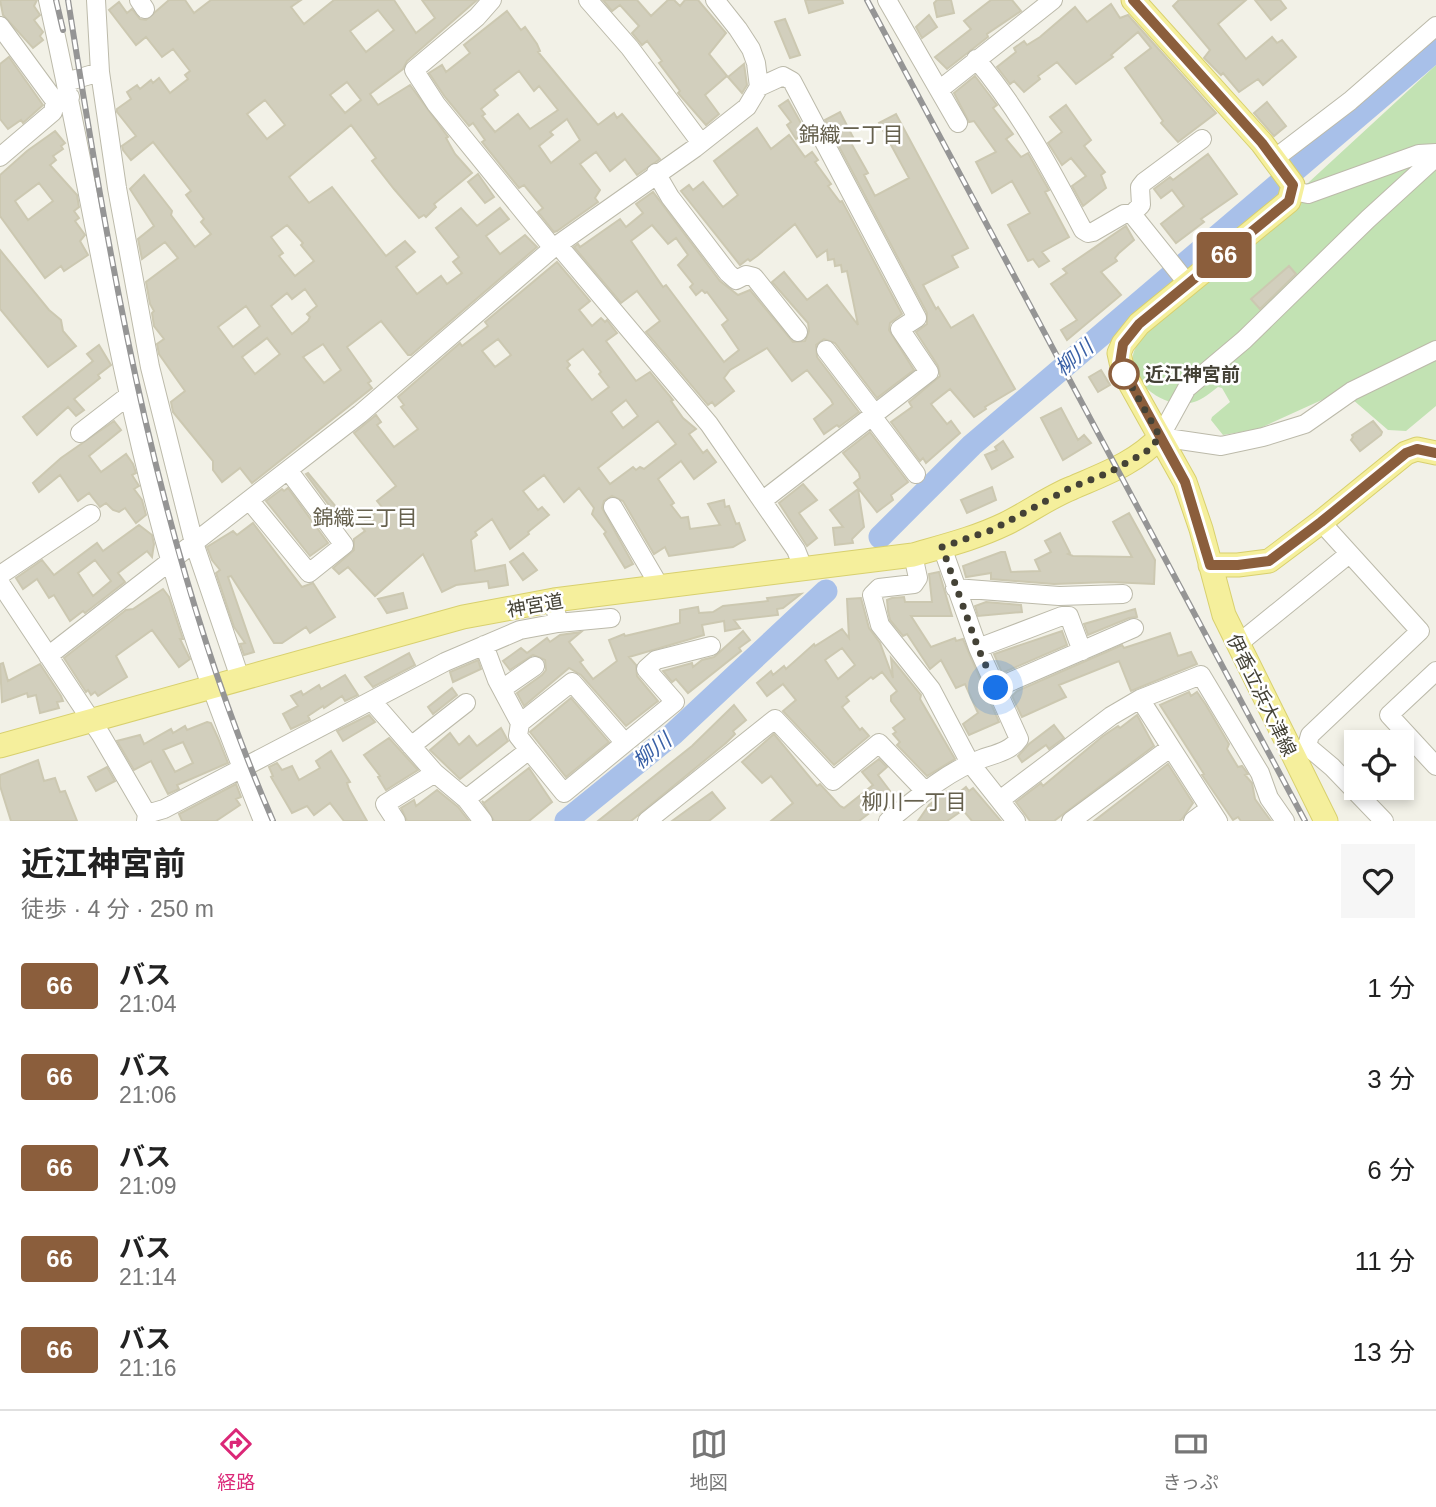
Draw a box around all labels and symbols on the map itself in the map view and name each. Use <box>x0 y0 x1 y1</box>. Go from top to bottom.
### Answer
district label: 錦織二丁目 <box>799 123 904 146</box>
line badge: 66 <box>1192 232 1256 278</box>
water label: 柳川 <box>1050 334 1099 380</box>
marker: 近江神宮前 <box>1109 359 1139 389</box>
place label: 近江神宮前 <box>1145 364 1240 385</box>
district label: 錦織三丁目 <box>313 506 418 529</box>
street label: 神宮道 <box>505 590 565 621</box>
street label: 伊香立浜大津線 <box>1223 631 1300 760</box>
your location <box>978 670 1013 705</box>
water label: 柳川 <box>628 727 677 773</box>
district label: 柳川一丁目 <box>862 790 967 813</box>

